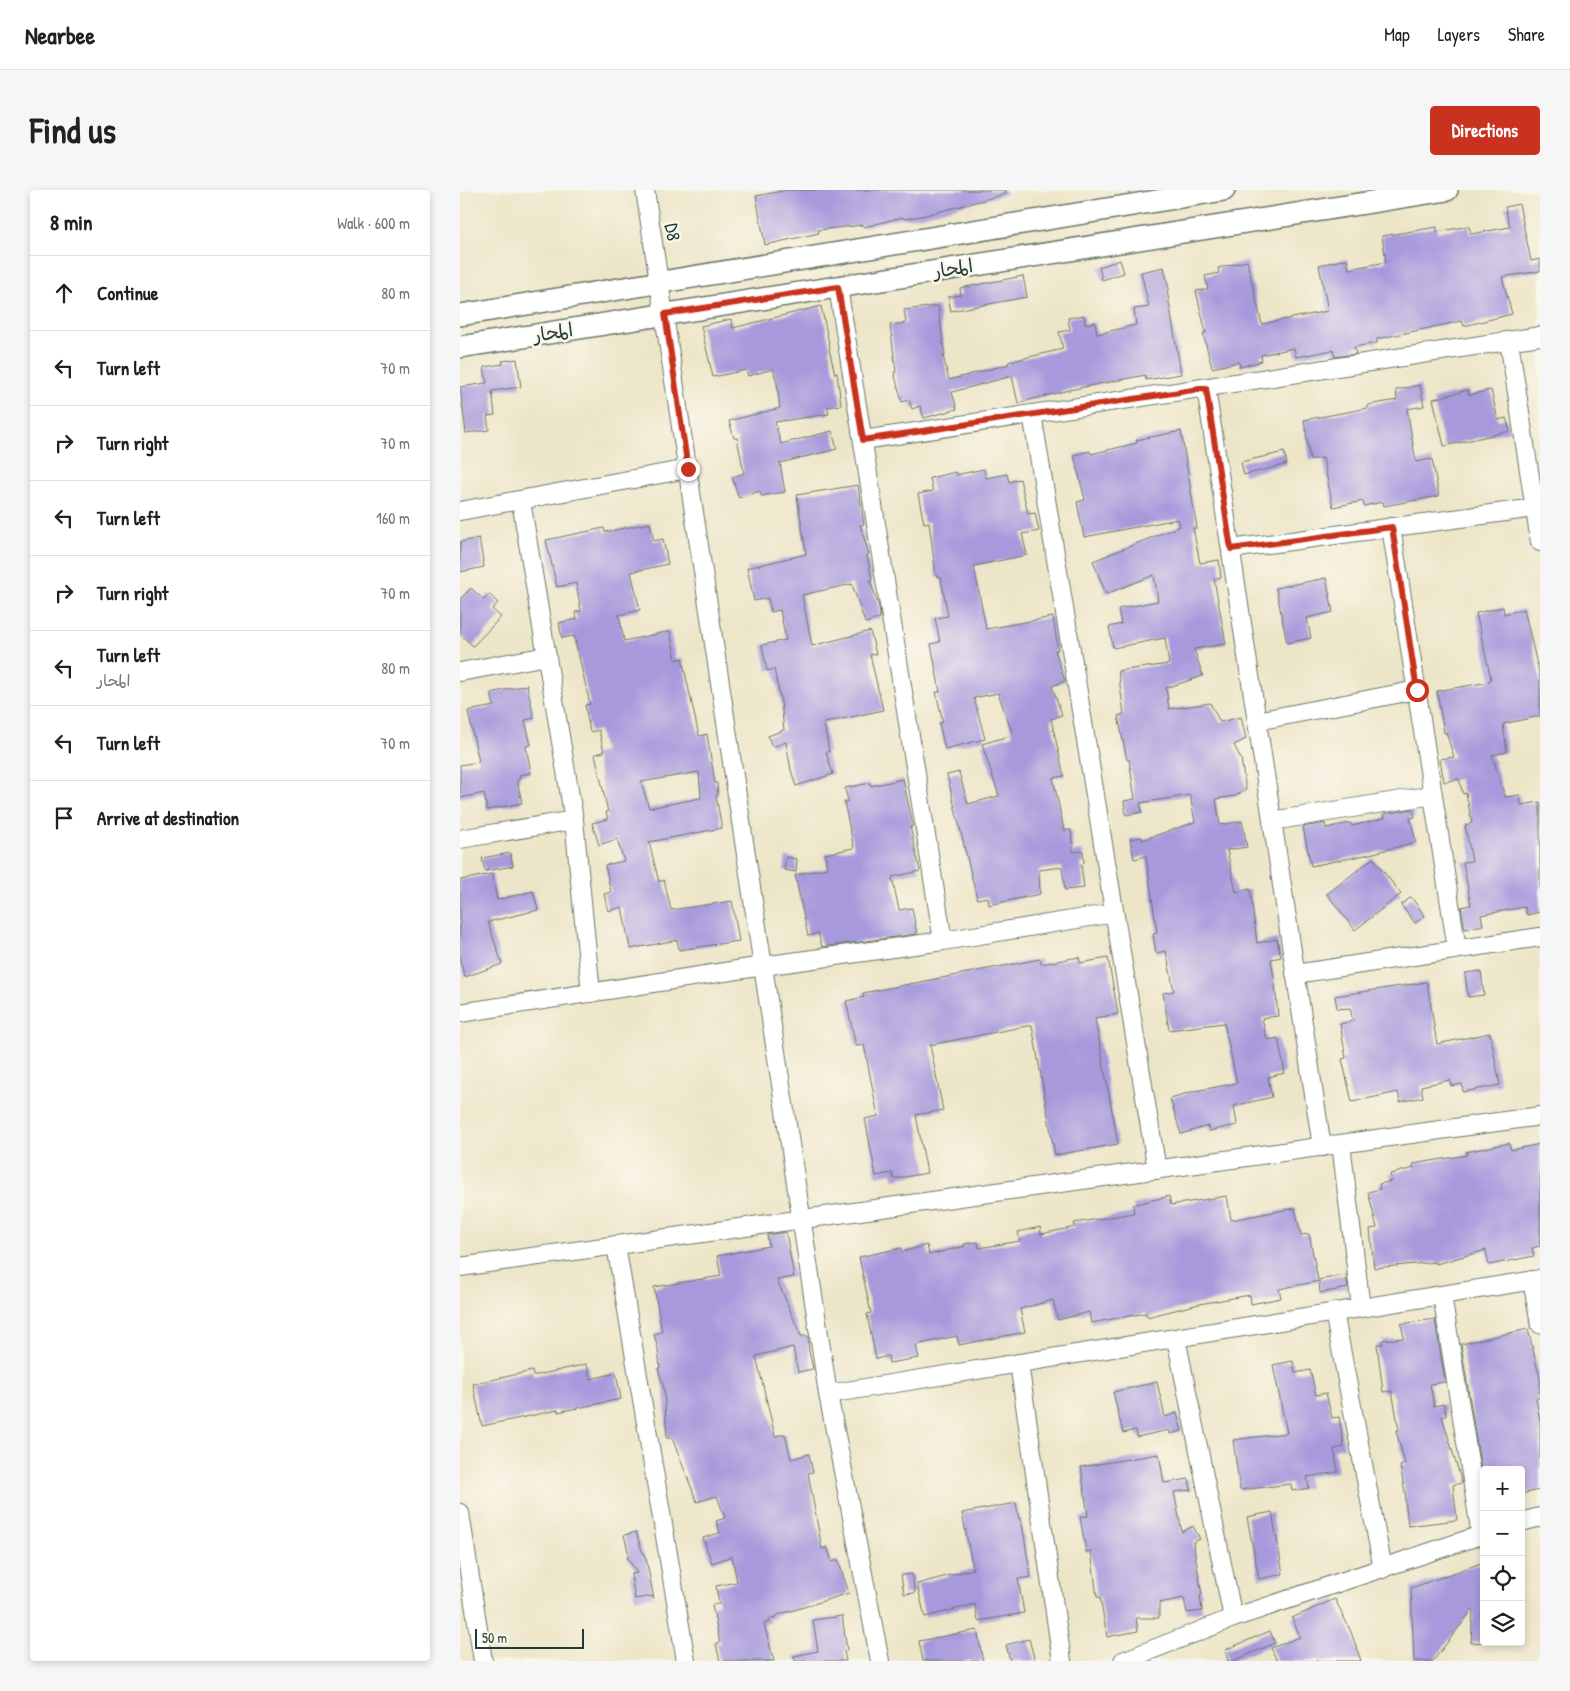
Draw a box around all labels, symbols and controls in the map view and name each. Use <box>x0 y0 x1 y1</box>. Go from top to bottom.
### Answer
text: Nearbee <box>25 19 95 51</box>
text: Map <box>1384 22 1410 47</box>
text: Layers <box>1438 22 1480 47</box>
text: Share <box>1508 22 1545 47</box>
button: Directions <box>1430 106 1540 155</box>
text: Find us <box>30 107 116 154</box>
text: 8 min <box>50 208 92 237</box>
text: Walk · 600 m <box>337 212 410 234</box>
street label: D8 <box>659 221 687 243</box>
street label: المحار <box>929 252 975 284</box>
icon: ahead <box>50 279 78 307</box>
text: Continue <box>97 280 158 306</box>
text: 80 m <box>381 282 410 304</box>
street label: المحار <box>529 316 575 348</box>
icon: left <box>50 354 78 382</box>
text: Turn left <box>97 355 160 381</box>
text: 70 m <box>380 357 410 379</box>
icon: right <box>50 429 78 457</box>
text: Turn right <box>97 430 168 456</box>
text: 70 m <box>380 432 410 454</box>
route end <box>677 458 700 481</box>
icon: left <box>50 504 78 532</box>
text: Turn left <box>97 505 160 531</box>
text: 160 m <box>376 507 410 529</box>
icon: right <box>50 579 78 607</box>
text: Turn right <box>97 580 168 606</box>
text: 70 m <box>380 582 410 604</box>
text: Turn left <box>97 642 160 668</box>
icon: left <box>50 654 78 682</box>
text: 80 m <box>381 657 410 679</box>
text: المحار <box>97 669 131 691</box>
route start <box>1406 679 1429 702</box>
icon: left <box>50 729 78 757</box>
text: Turn left <box>97 730 160 756</box>
text: 70 m <box>380 732 410 754</box>
icon: arrive <box>50 804 78 832</box>
text: Arrive at destination <box>97 805 239 831</box>
map controls <box>1480 1466 1525 1646</box>
button: + <box>1480 1466 1525 1511</box>
button: − <box>1480 1511 1525 1556</box>
button: locate <box>1480 1556 1525 1601</box>
button: layers <box>1480 1601 1525 1646</box>
scale bar <box>475 1626 584 1649</box>
text: 50 m <box>482 1628 507 1647</box>

